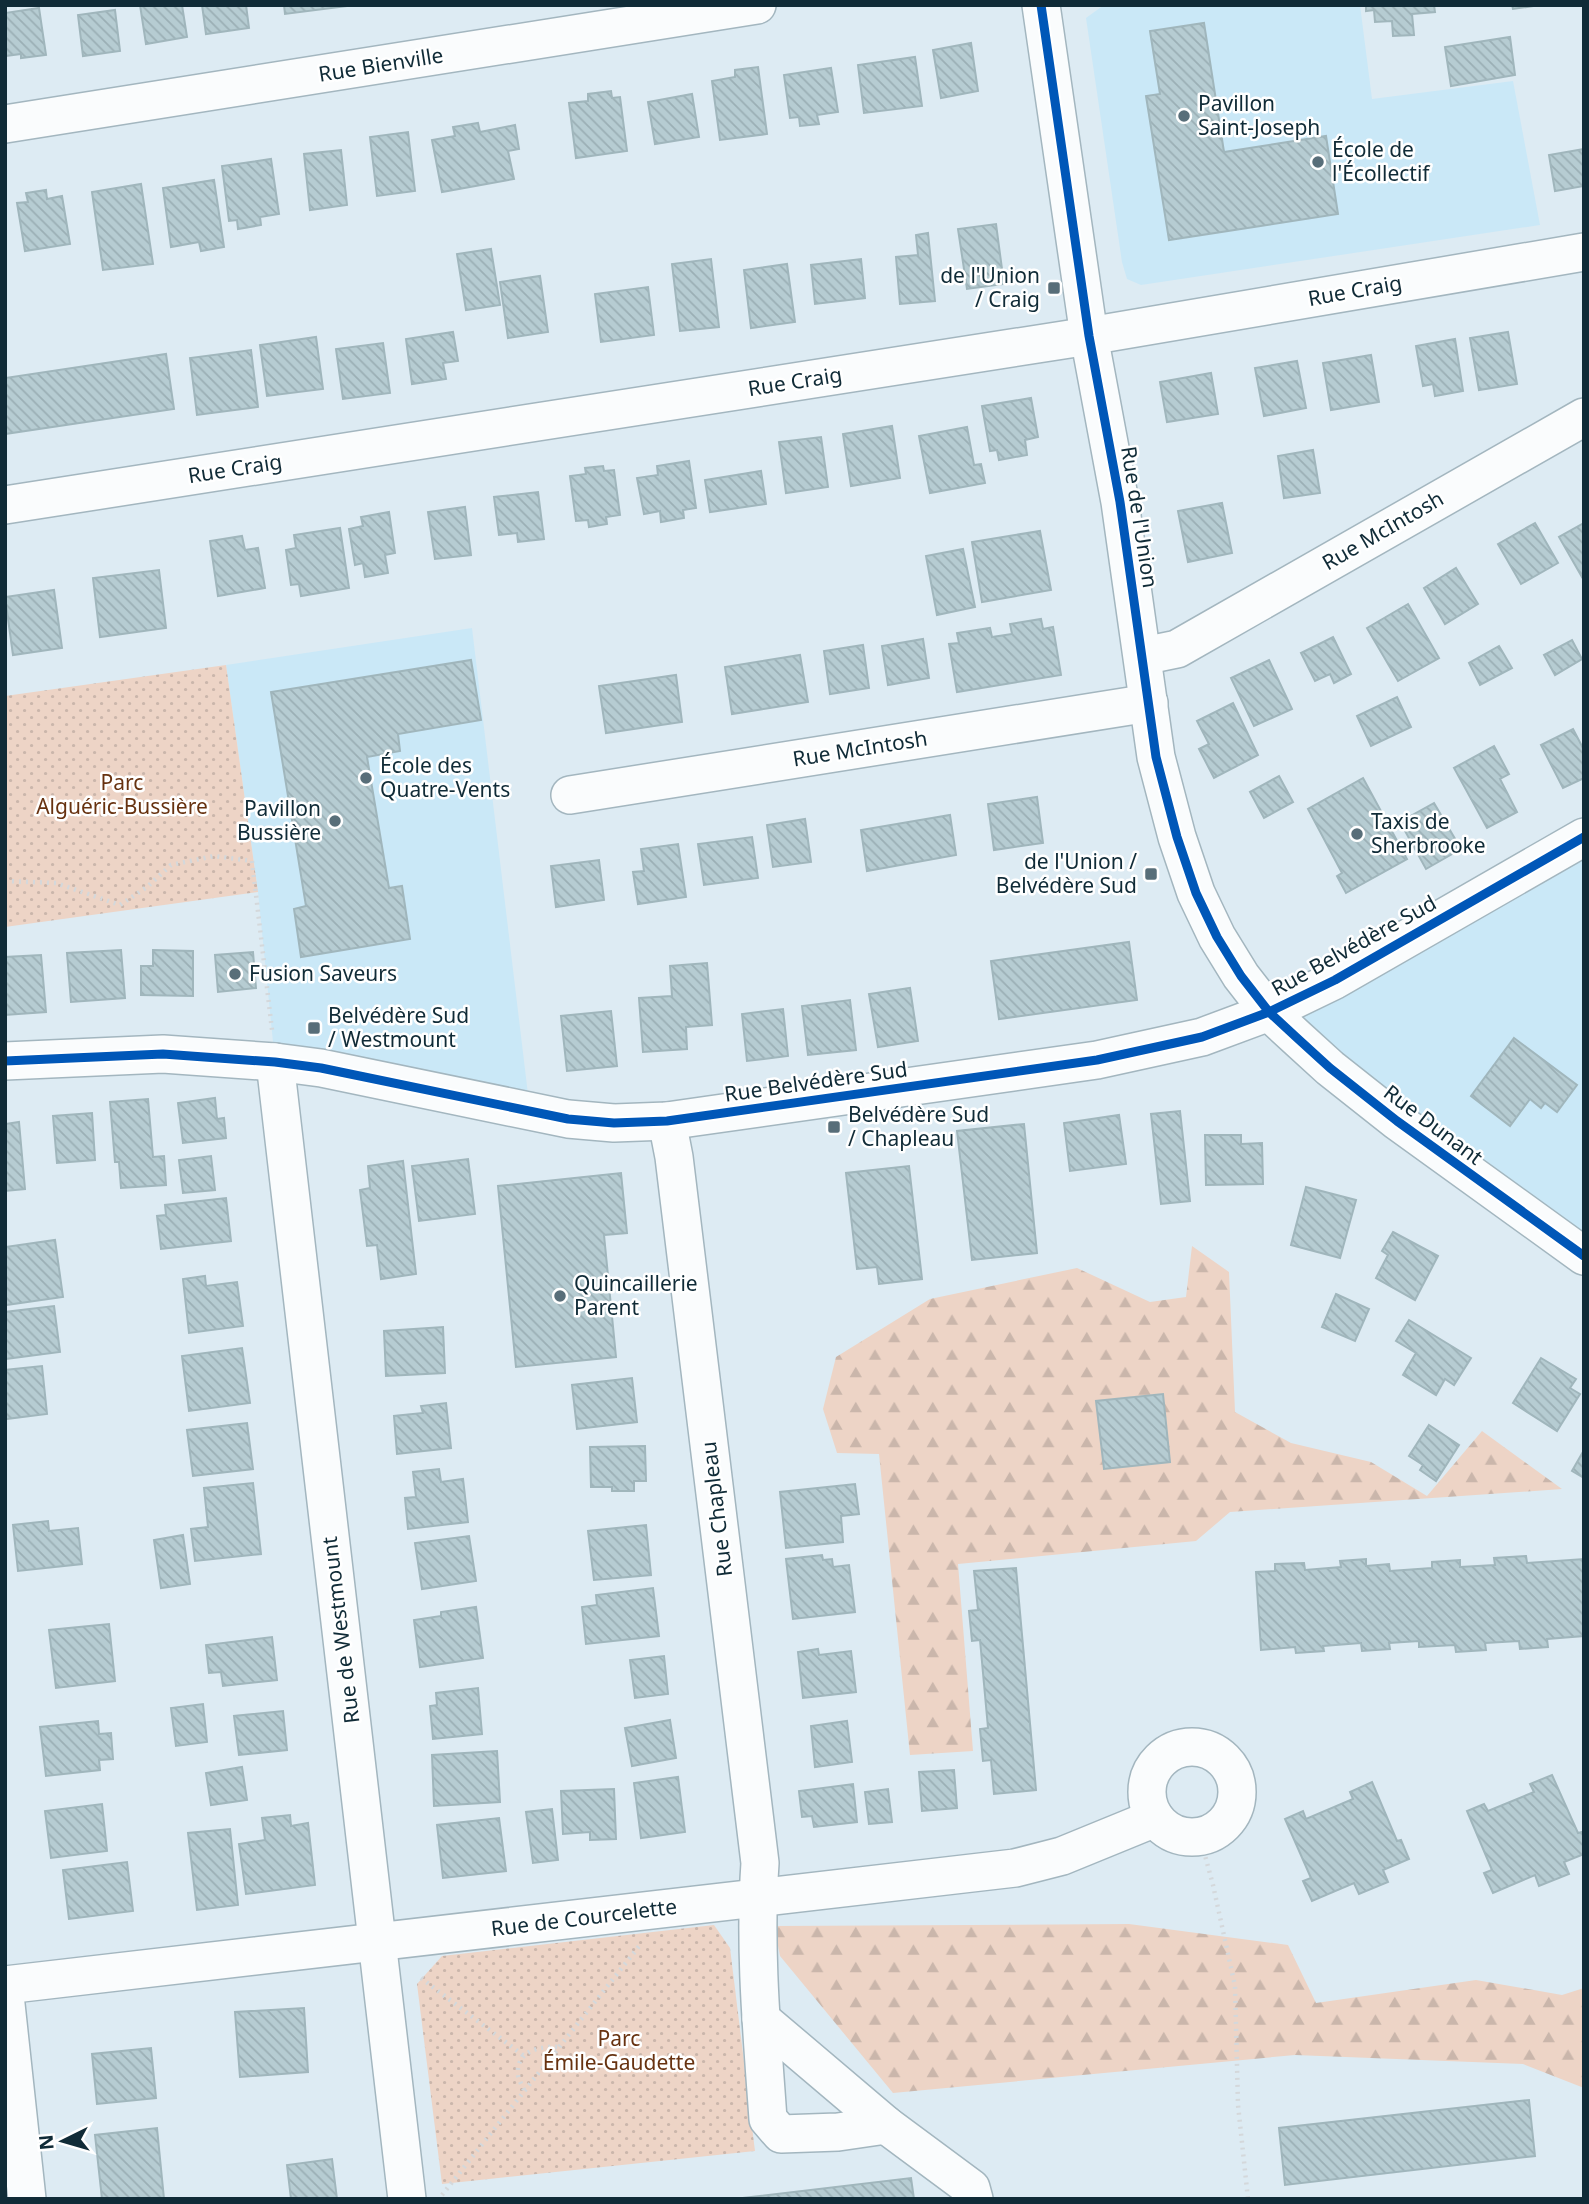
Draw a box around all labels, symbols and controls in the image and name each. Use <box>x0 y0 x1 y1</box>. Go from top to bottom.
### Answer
street label: Rue Bienville <box>316 40 445 88</box>
place label: Pavillon Saint-Joseph <box>1198 89 1320 141</box>
marker: Pavillon Saint-Joseph <box>1176 108 1192 124</box>
place label: École de l'Écollectif <box>1332 135 1431 187</box>
marker: École de l'Écollectif <box>1310 154 1326 170</box>
place label: de l'Union / Craig <box>940 261 1040 313</box>
street label: Rue Craig <box>1306 268 1404 312</box>
marker: de l'Union / Craig <box>1046 280 1062 296</box>
street label: Rue Craig <box>746 360 844 402</box>
street label: Rue de l'Union <box>1115 444 1165 590</box>
street label: Rue Craig <box>186 447 284 489</box>
street label: Rue McIntosh <box>1317 484 1448 576</box>
street label: Rue McIntosh <box>791 724 929 772</box>
place label: École des Quatre-Vents <box>380 751 510 803</box>
park label: Parc Alguéric-Bussière <box>36 768 208 820</box>
marker: École des Quatre-Vents <box>358 770 374 786</box>
place label: Pavillon Bussière <box>237 794 321 846</box>
place label: Taxis de Sherbrooke <box>1371 807 1486 859</box>
marker: Pavillon Bussière <box>327 813 343 829</box>
marker: Taxis de Sherbrooke <box>1349 826 1365 842</box>
place label: de l'Union / Belvédère Sud <box>996 847 1137 899</box>
marker: de l'Union / Belvédère Sud <box>1143 866 1159 882</box>
street label: Rue Belvédère Sud <box>1266 888 1441 1002</box>
place label: Fusion Saveurs <box>249 959 397 987</box>
marker: Fusion Saveurs <box>227 966 243 982</box>
place label: Belvédère Sud / Westmount <box>328 1001 469 1053</box>
marker: Belvédère Sud / Westmount <box>306 1020 322 1036</box>
street label: Rue Belvédère Sud <box>723 1054 909 1108</box>
street label: Rue Dunant <box>1378 1078 1489 1171</box>
place label: Belvédère Sud / Chapleau <box>848 1100 989 1152</box>
marker: Belvédère Sud / Chapleau <box>826 1119 842 1135</box>
place label: Quincaillerie Parent <box>574 1269 698 1321</box>
marker: Quincaillerie Parent <box>552 1288 568 1304</box>
street label: Rue Chapleau <box>694 1440 738 1578</box>
street label: Rue de Westmount <box>315 1535 365 1725</box>
street label: Rue de Courcelette <box>489 1892 678 1942</box>
park label: Parc Émile-Gaudette <box>543 2024 695 2076</box>
north arrow <box>28 2106 98 2176</box>
text: N <box>32 2134 60 2151</box>

